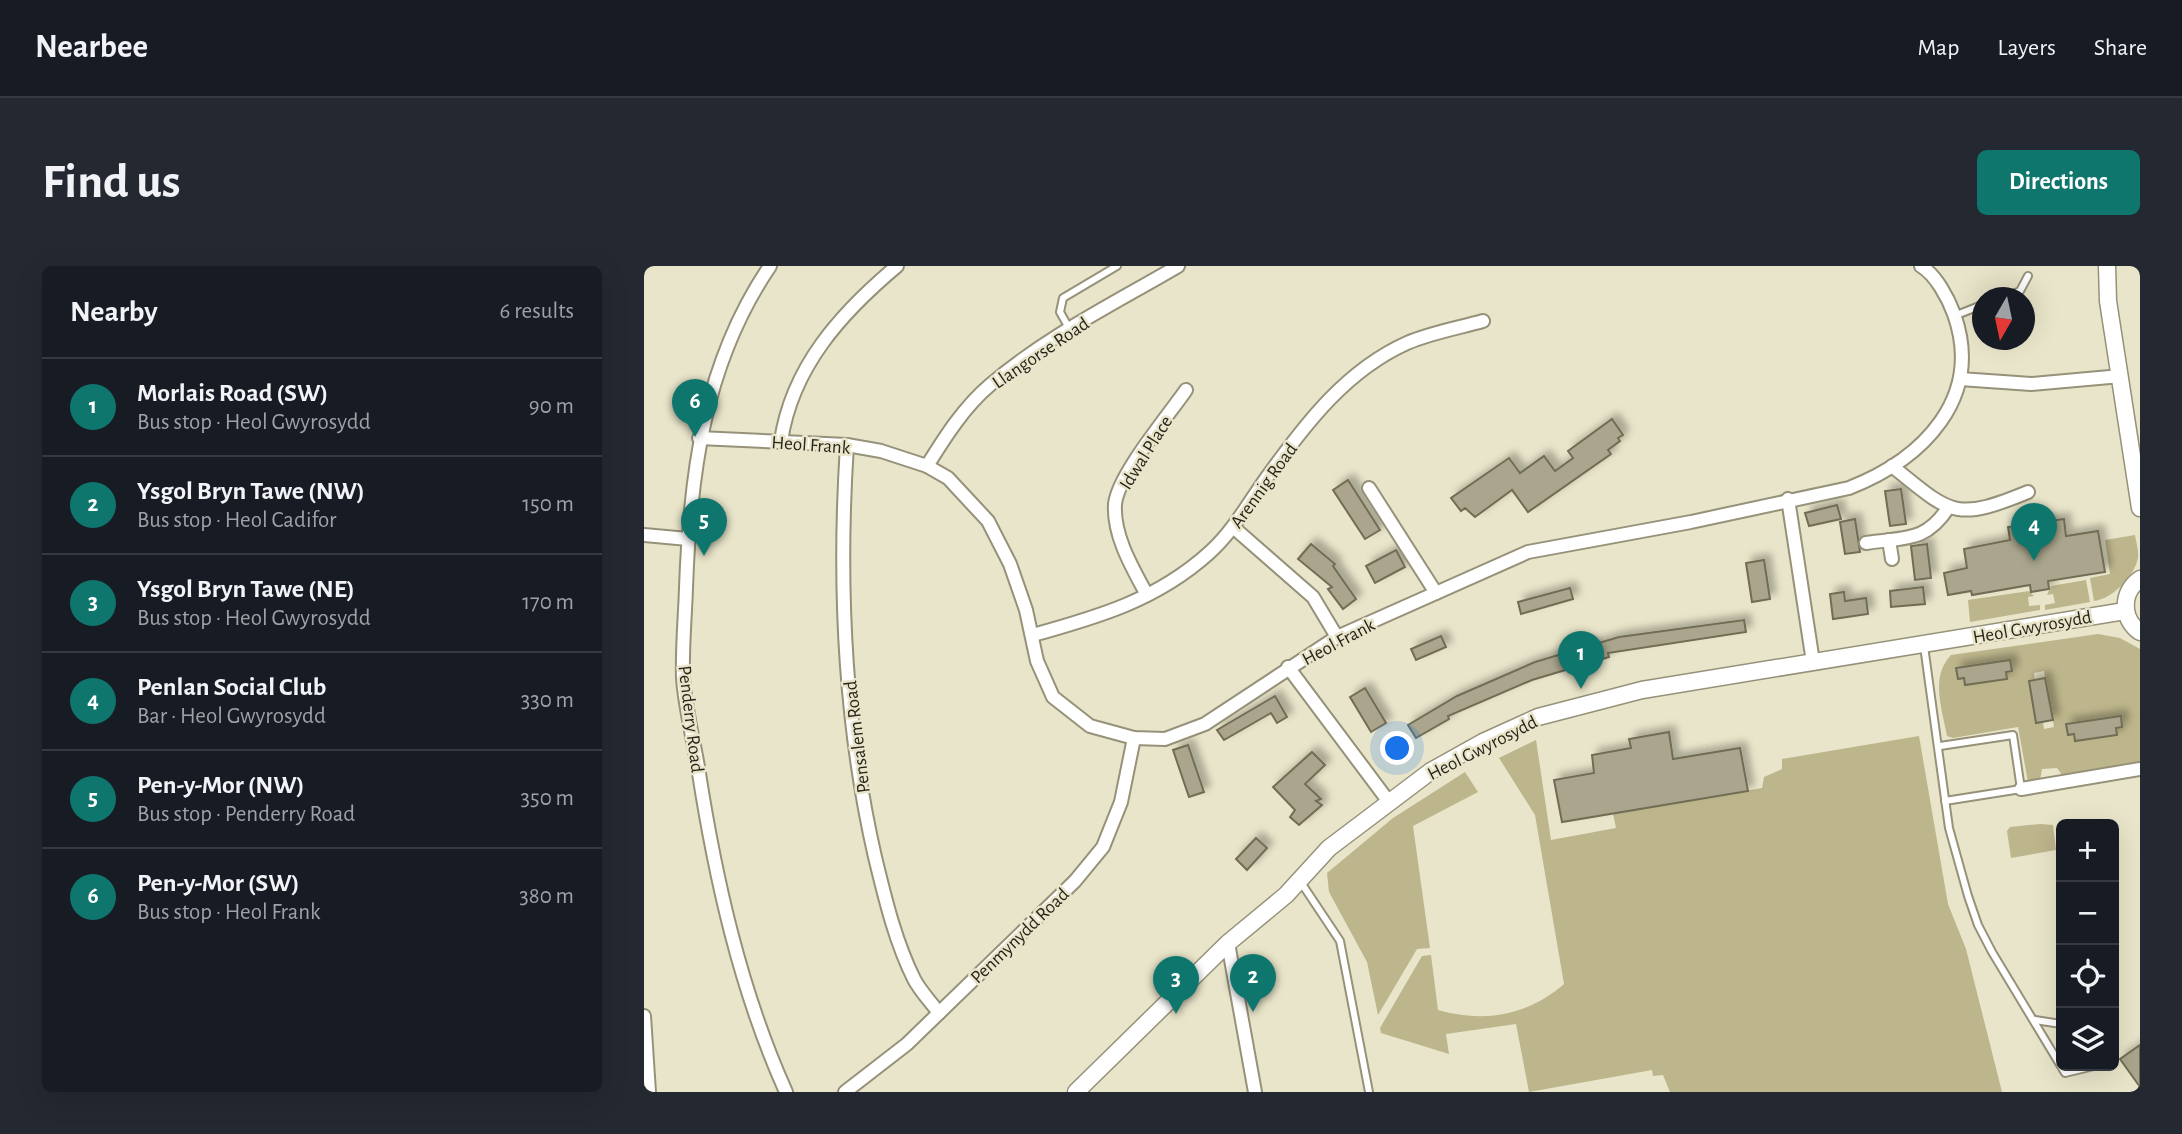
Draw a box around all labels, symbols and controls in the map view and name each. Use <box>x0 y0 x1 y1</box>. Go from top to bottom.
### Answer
text: Nearbee <box>35 31 148 64</box>
text: Map <box>1917 36 1959 60</box>
text: Layers <box>1997 36 2056 60</box>
text: Share <box>2094 36 2147 60</box>
button: Directions <box>1977 150 2140 215</box>
text: Find us <box>42 158 181 207</box>
north arrow <box>1972 287 2035 350</box>
text: Nearby <box>70 297 158 327</box>
text: 6 results <box>500 300 574 323</box>
street label: Llangorse Road <box>989 314 1093 392</box>
pin: 6 <box>672 379 718 437</box>
text: Morlais Road (SW) <box>137 380 328 406</box>
text: 1 <box>89 395 97 418</box>
text: 90 m <box>529 395 574 418</box>
text: Bus stop · Heol Gwyrosydd <box>137 411 371 434</box>
street label: Idwal Place <box>1116 413 1176 493</box>
street label: Heol Frank <box>771 433 851 458</box>
street label: Arennig Road <box>1227 440 1301 532</box>
text: Ysgol Bryn Tawe (NW) <box>137 478 365 504</box>
text: 2 <box>88 493 98 516</box>
text: 150 m <box>522 493 574 516</box>
pin: 5 <box>681 498 727 556</box>
pin: 4 <box>2011 503 2057 561</box>
text: Bus stop · Heol Cadifor <box>137 509 337 532</box>
text: Ysgol Bryn Tawe (NE) <box>137 576 355 602</box>
text: 3 <box>88 591 98 614</box>
text: 170 m <box>522 591 574 614</box>
text: Bus stop · Heol Gwyrosydd <box>137 607 371 630</box>
street label: Heol Gwyrosydd <box>1971 608 2093 647</box>
street label: Heol Frank <box>1299 615 1378 669</box>
pin: 1 <box>1558 631 1604 689</box>
street label: Penderry Road <box>675 665 707 774</box>
text: Penlan Social Club <box>137 674 326 700</box>
street label: Pensalem Road <box>841 679 874 794</box>
text: 4 <box>87 689 99 712</box>
text: 330 m <box>521 689 574 712</box>
text: Bar · Heol Gwyrosydd <box>137 705 326 728</box>
street label: Heol Gwyrosydd <box>1425 712 1541 784</box>
your location <box>1380 731 1414 765</box>
text: Pen-y-Mor (NW) <box>137 772 304 798</box>
text: 5 <box>88 787 98 810</box>
text: 350 m <box>521 787 574 810</box>
text: Bus stop · Penderry Road <box>137 803 355 826</box>
map controls <box>2056 819 2119 1071</box>
button: + <box>2056 819 2119 882</box>
text: Pen-y-Mor (SW) <box>137 870 300 896</box>
button: − <box>2056 882 2119 945</box>
text: 6 <box>87 885 99 908</box>
text: 380 m <box>519 885 574 908</box>
street label: Penmynydd Road <box>967 885 1073 987</box>
text: Bus stop · Heol Frank <box>137 901 321 924</box>
button: locate <box>2056 945 2119 1008</box>
pin: 2 <box>1230 954 1276 1012</box>
pin: 3 <box>1153 956 1199 1014</box>
button: layers <box>2056 1008 2119 1071</box>

